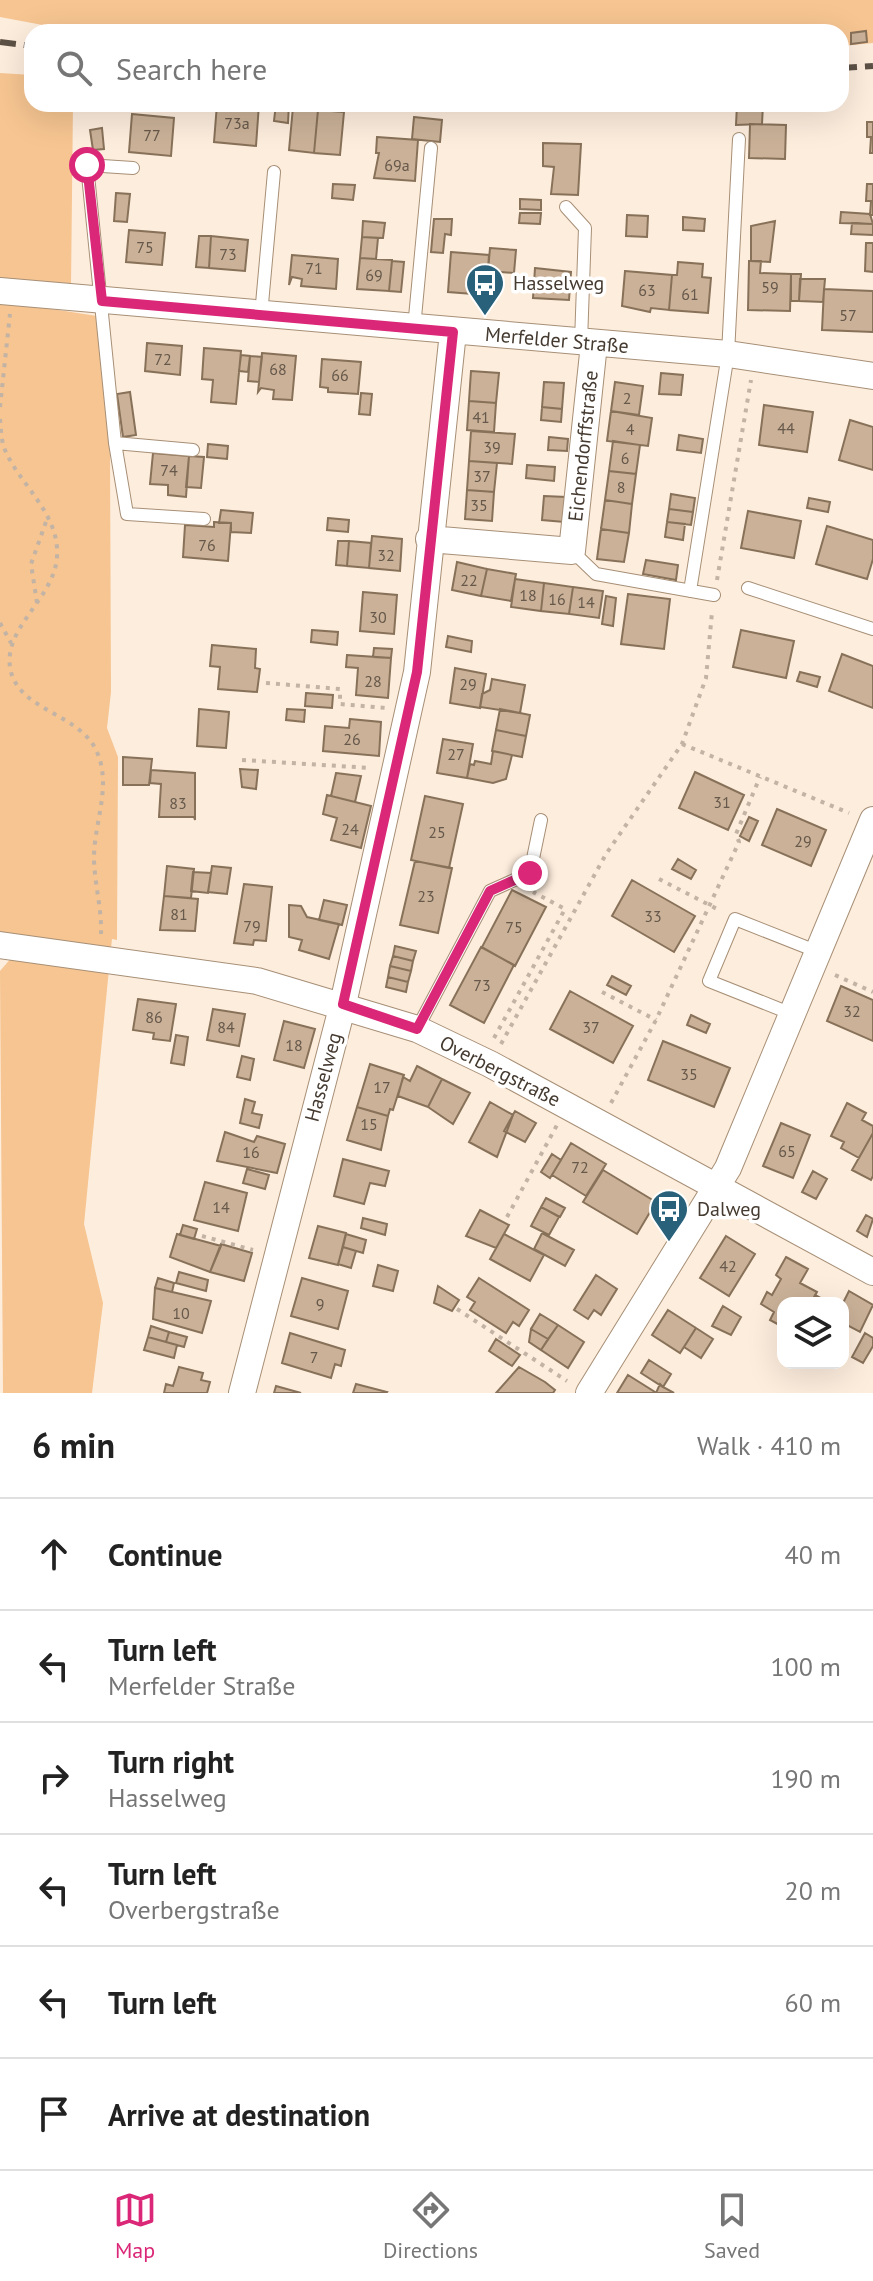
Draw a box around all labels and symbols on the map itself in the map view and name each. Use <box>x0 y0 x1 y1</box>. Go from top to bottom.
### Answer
house number: 73a <box>224 113 250 133</box>
house number: 77 <box>143 125 161 145</box>
route start <box>69 147 105 183</box>
house number: 69a <box>384 155 410 175</box>
house number: 75 <box>136 237 154 257</box>
house number: 73 <box>219 244 237 264</box>
house number: 71 <box>305 258 323 278</box>
bus stop icon: Hasselweg <box>464 262 506 317</box>
house number: 69 <box>365 265 383 285</box>
place label: Hasselweg <box>513 270 604 296</box>
house number: 59 <box>761 277 779 297</box>
house number: 63 <box>638 280 656 300</box>
house number: 61 <box>681 284 699 304</box>
house number: 57 <box>839 305 857 325</box>
street label: Merfelder Straße <box>484 321 630 359</box>
house number: 72 <box>154 349 172 369</box>
house number: 68 <box>269 359 287 379</box>
house number: 66 <box>331 365 349 385</box>
street label: Eichendorffstraße <box>562 369 604 523</box>
house number: 2 <box>623 388 631 408</box>
house number: 41 <box>472 407 490 427</box>
house number: 44 <box>777 418 795 438</box>
house number: 4 <box>626 419 635 439</box>
house number: 39 <box>483 437 501 457</box>
house number: 6 <box>621 448 629 468</box>
house number: 74 <box>160 460 178 480</box>
house number: 37 <box>473 466 491 486</box>
house number: 8 <box>617 477 625 497</box>
house number: 35 <box>470 495 488 515</box>
house number: 76 <box>198 535 216 555</box>
house number: 32 <box>377 545 395 565</box>
house number: 22 <box>460 570 478 590</box>
house number: 18 <box>519 585 537 605</box>
house number: 16 <box>548 589 566 609</box>
house number: 14 <box>577 592 595 612</box>
house number: 30 <box>369 607 387 627</box>
house number: 28 <box>364 671 382 691</box>
house number: 29 <box>459 674 477 694</box>
house number: 26 <box>343 729 361 749</box>
house number: 27 <box>447 744 465 764</box>
house number: 31 <box>713 792 731 812</box>
house number: 83 <box>169 793 187 813</box>
house number: 24 <box>341 819 359 839</box>
house number: 25 <box>428 822 446 842</box>
house number: 29 <box>794 831 812 851</box>
route end <box>512 855 548 891</box>
house number: 23 <box>417 886 435 906</box>
house number: 81 <box>170 904 188 924</box>
house number: 33 <box>644 906 662 926</box>
house number: 79 <box>243 916 261 936</box>
house number: 75 <box>505 917 523 937</box>
house number: 73 <box>473 975 491 995</box>
house number: 32 <box>843 1001 861 1021</box>
house number: 86 <box>145 1007 163 1027</box>
house number: 84 <box>217 1017 235 1037</box>
house number: 37 <box>582 1017 600 1037</box>
street label: Overbergstraße <box>435 1029 565 1113</box>
street label: Hasselweg <box>299 1030 347 1124</box>
house number: 18 <box>285 1035 303 1055</box>
house number: 35 <box>680 1064 698 1084</box>
house number: 17 <box>373 1077 391 1097</box>
house number: 15 <box>360 1114 378 1134</box>
house number: 65 <box>778 1141 796 1161</box>
house number: 16 <box>242 1142 260 1162</box>
house number: 72 <box>571 1157 589 1177</box>
bus stop icon: Dalweg <box>648 1188 690 1243</box>
place label: Dalweg <box>697 1196 761 1222</box>
house number: 14 <box>212 1197 230 1217</box>
house number: 42 <box>719 1256 737 1276</box>
house number: 9 <box>316 1294 324 1314</box>
house number: 10 <box>172 1303 190 1323</box>
house number: 7 <box>310 1347 318 1367</box>

